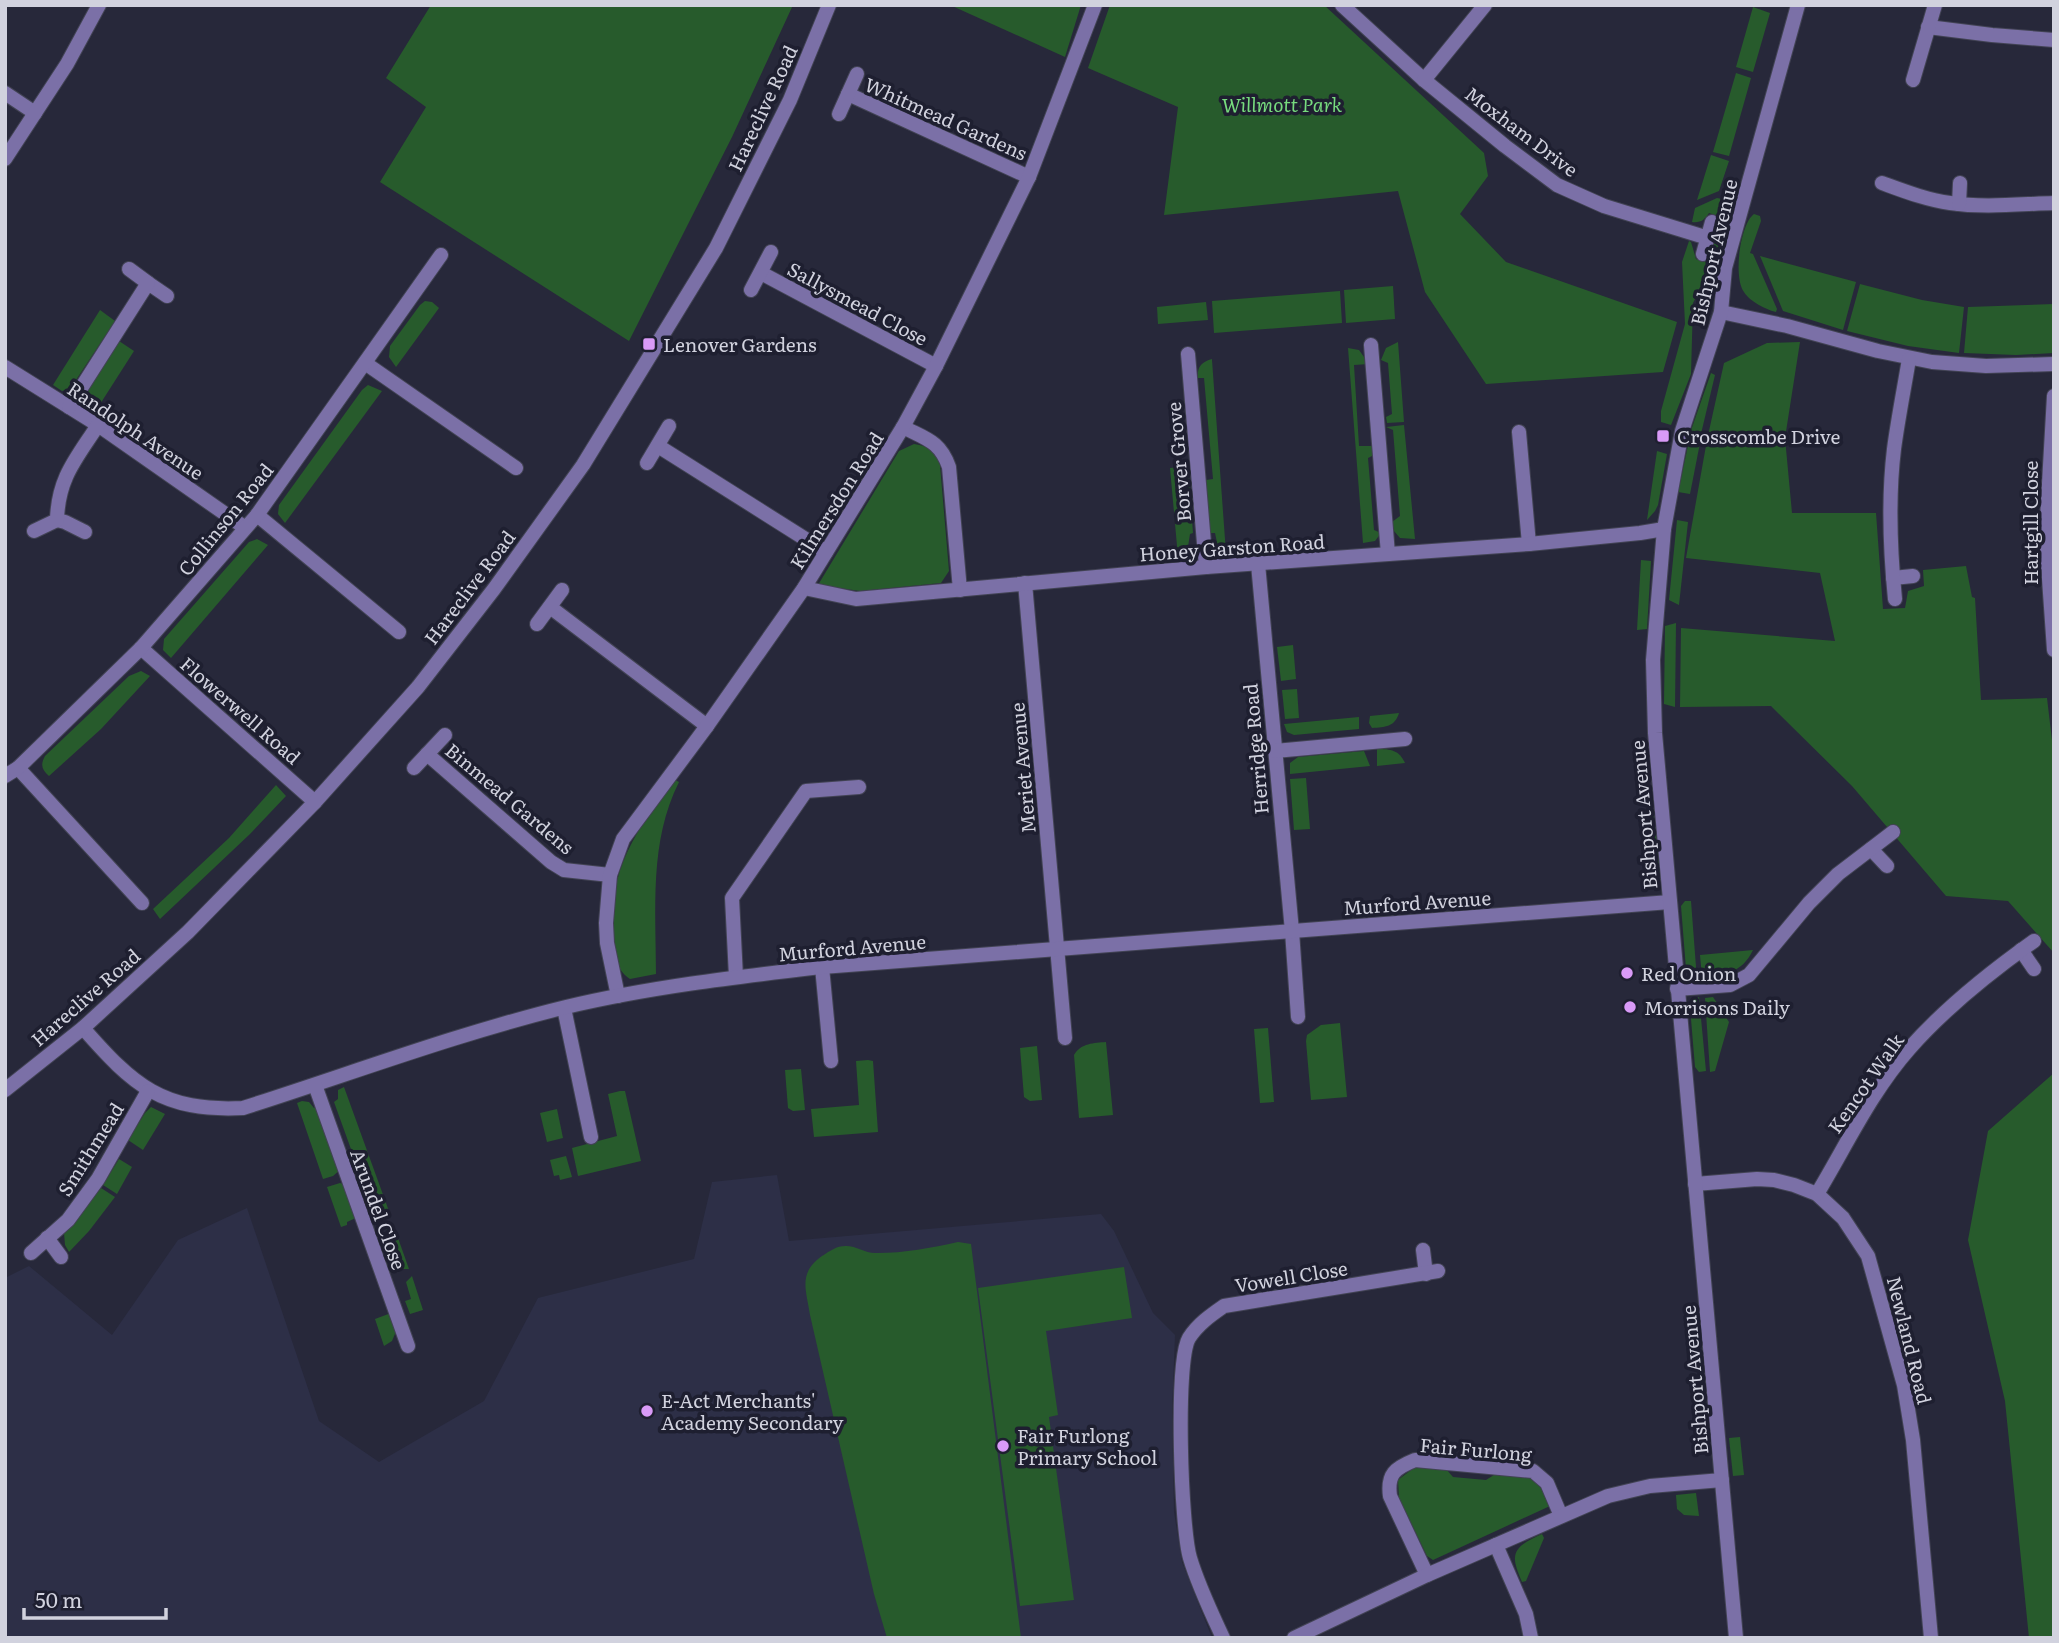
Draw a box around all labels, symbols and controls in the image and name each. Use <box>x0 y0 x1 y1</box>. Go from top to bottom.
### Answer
street label: Hareclive Road <box>720 40 804 176</box>
street label: Whitmead Gardens <box>860 70 1032 167</box>
street label: Moxham Drive <box>1460 79 1584 183</box>
park label: Willmott Park <box>1222 90 1343 118</box>
street label: Bishport Avenue <box>1683 176 1744 328</box>
street label: Sallysmead Close <box>783 254 933 352</box>
place label: Lenover Gardens <box>663 330 817 358</box>
marker: Lenover Gardens <box>641 336 657 352</box>
street label: Randolph Avenue <box>62 374 210 486</box>
street label: Borver Grove <box>1159 401 1197 523</box>
place label: Crosscombe Drive <box>1677 422 1841 450</box>
street label: Kilmersdon Road <box>782 426 890 574</box>
marker: Crosscombe Drive <box>1655 428 1671 444</box>
street label: Collinson Road <box>171 456 279 581</box>
street label: Hartgill Close <box>2016 461 2044 585</box>
street label: Hareclive Road <box>417 524 522 650</box>
street label: Honey Garston Road <box>1138 527 1326 567</box>
street label: Flowerwell Road <box>175 650 308 770</box>
street label: Herridge Road <box>1235 682 1275 816</box>
street label: Meriet Avenue <box>1002 701 1042 835</box>
street label: Binmead Gardens <box>440 736 581 860</box>
street label: Bishport Avenue <box>1623 739 1663 891</box>
street label: Murford Avenue <box>1342 883 1492 921</box>
street label: Murford Avenue <box>777 927 927 967</box>
street label: Hareclive Road <box>24 941 146 1052</box>
place label: Red Onion <box>1641 959 1736 987</box>
marker: Red Onion <box>1619 965 1635 981</box>
place label: Morrisons Daily <box>1644 993 1790 1021</box>
marker: Morrisons Daily <box>1622 999 1638 1015</box>
street label: Kencot Walk <box>1820 1027 1910 1139</box>
street label: Smithmead <box>50 1097 130 1201</box>
street label: Arundel Close <box>344 1145 414 1274</box>
street label: Vowell Close <box>1233 1253 1350 1299</box>
street label: Newland Road <box>1881 1273 1940 1407</box>
street label: Bishport Avenue <box>1674 1304 1714 1456</box>
place label: E-Act Merchants' Academy Secondary <box>661 1386 843 1436</box>
marker: E-Act Merchants' Academy Secondary <box>639 1403 655 1419</box>
place label: Fair Furlong Primary School <box>1017 1421 1158 1471</box>
street label: Fair Furlong <box>1419 1430 1534 1468</box>
marker: Fair Furlong Primary School <box>995 1438 1011 1454</box>
scale bar <box>24 1576 166 1620</box>
text: 50 m <box>35 1583 82 1614</box>

